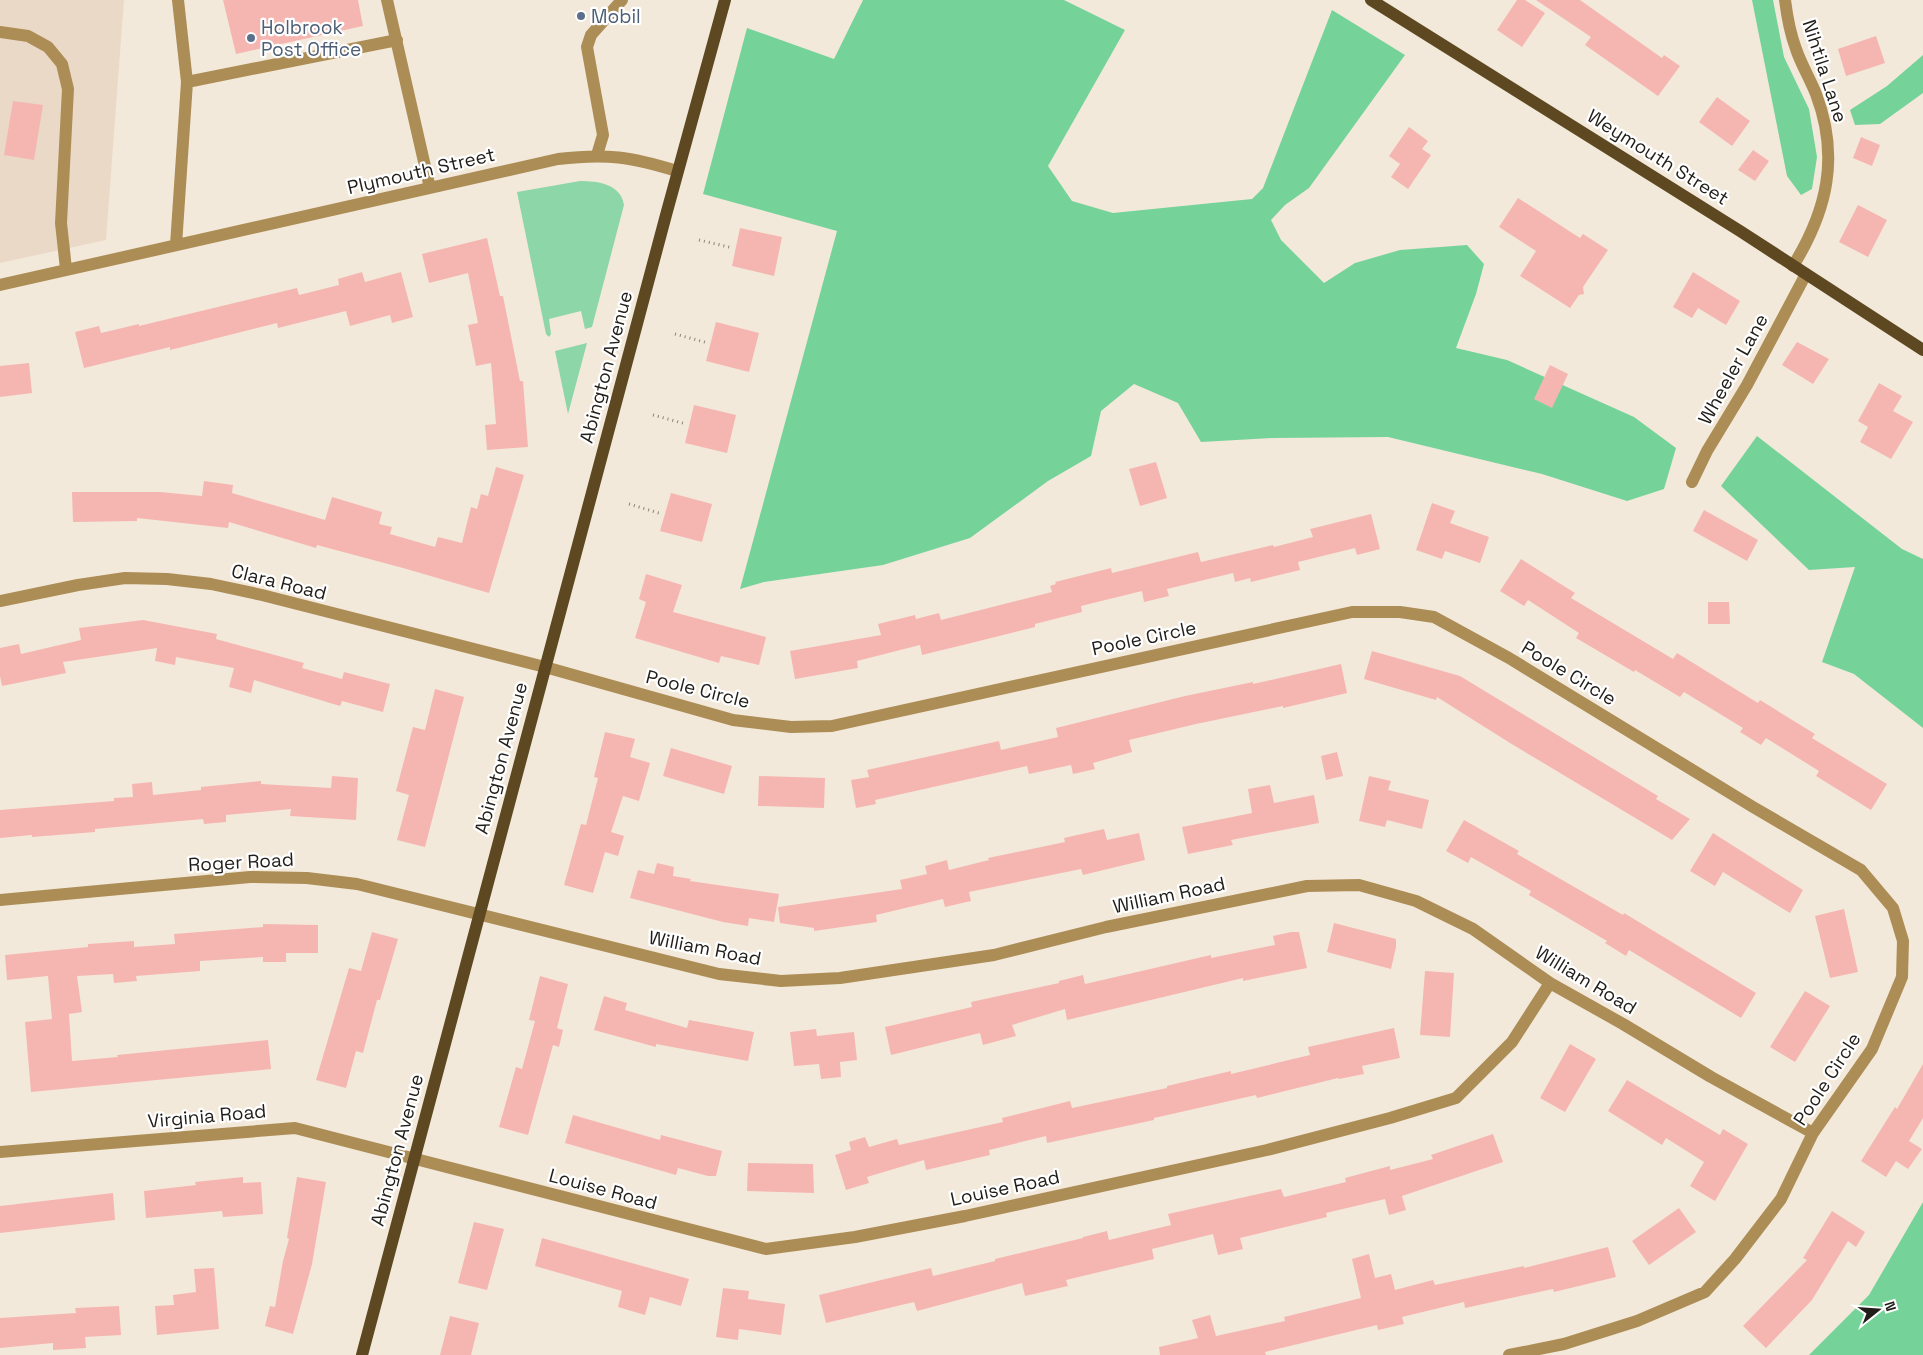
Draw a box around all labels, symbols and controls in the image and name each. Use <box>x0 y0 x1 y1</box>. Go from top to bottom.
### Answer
place label: Mobil <box>591 4 641 29</box>
marker: Mobil <box>575 10 587 22</box>
place label: Holbrook Post Office <box>261 15 361 62</box>
street label: Nihtila Lane <box>1797 16 1853 126</box>
marker: Holbrook Post Office <box>245 32 257 44</box>
street label: Weymouth Street <box>1583 103 1733 211</box>
street label: Plymouth Street <box>345 142 497 200</box>
street label: Abington Avenue <box>574 288 638 446</box>
street label: Wheeler Lane <box>1692 309 1774 429</box>
street label: Clara Road <box>229 558 329 606</box>
street label: Poole Circle <box>1089 615 1199 661</box>
street label: Poole Circle <box>1517 635 1621 711</box>
street label: Poole Circle <box>643 664 753 714</box>
street label: Abington Avenue <box>469 679 533 837</box>
street label: Roger Road <box>187 847 295 877</box>
street label: William Road <box>1111 871 1227 919</box>
street label: William Road <box>647 925 763 971</box>
street label: William Road <box>1531 940 1641 1020</box>
street label: Poole Circle <box>1788 1028 1866 1130</box>
street label: Abington Avenue <box>365 1071 429 1229</box>
street label: Virginia Road <box>147 1098 267 1134</box>
street label: Louise Road <box>546 1163 660 1215</box>
street label: Louise Road <box>948 1164 1062 1212</box>
north arrow <box>1853 1285 1903 1335</box>
text: N <box>1880 1299 1900 1313</box>

